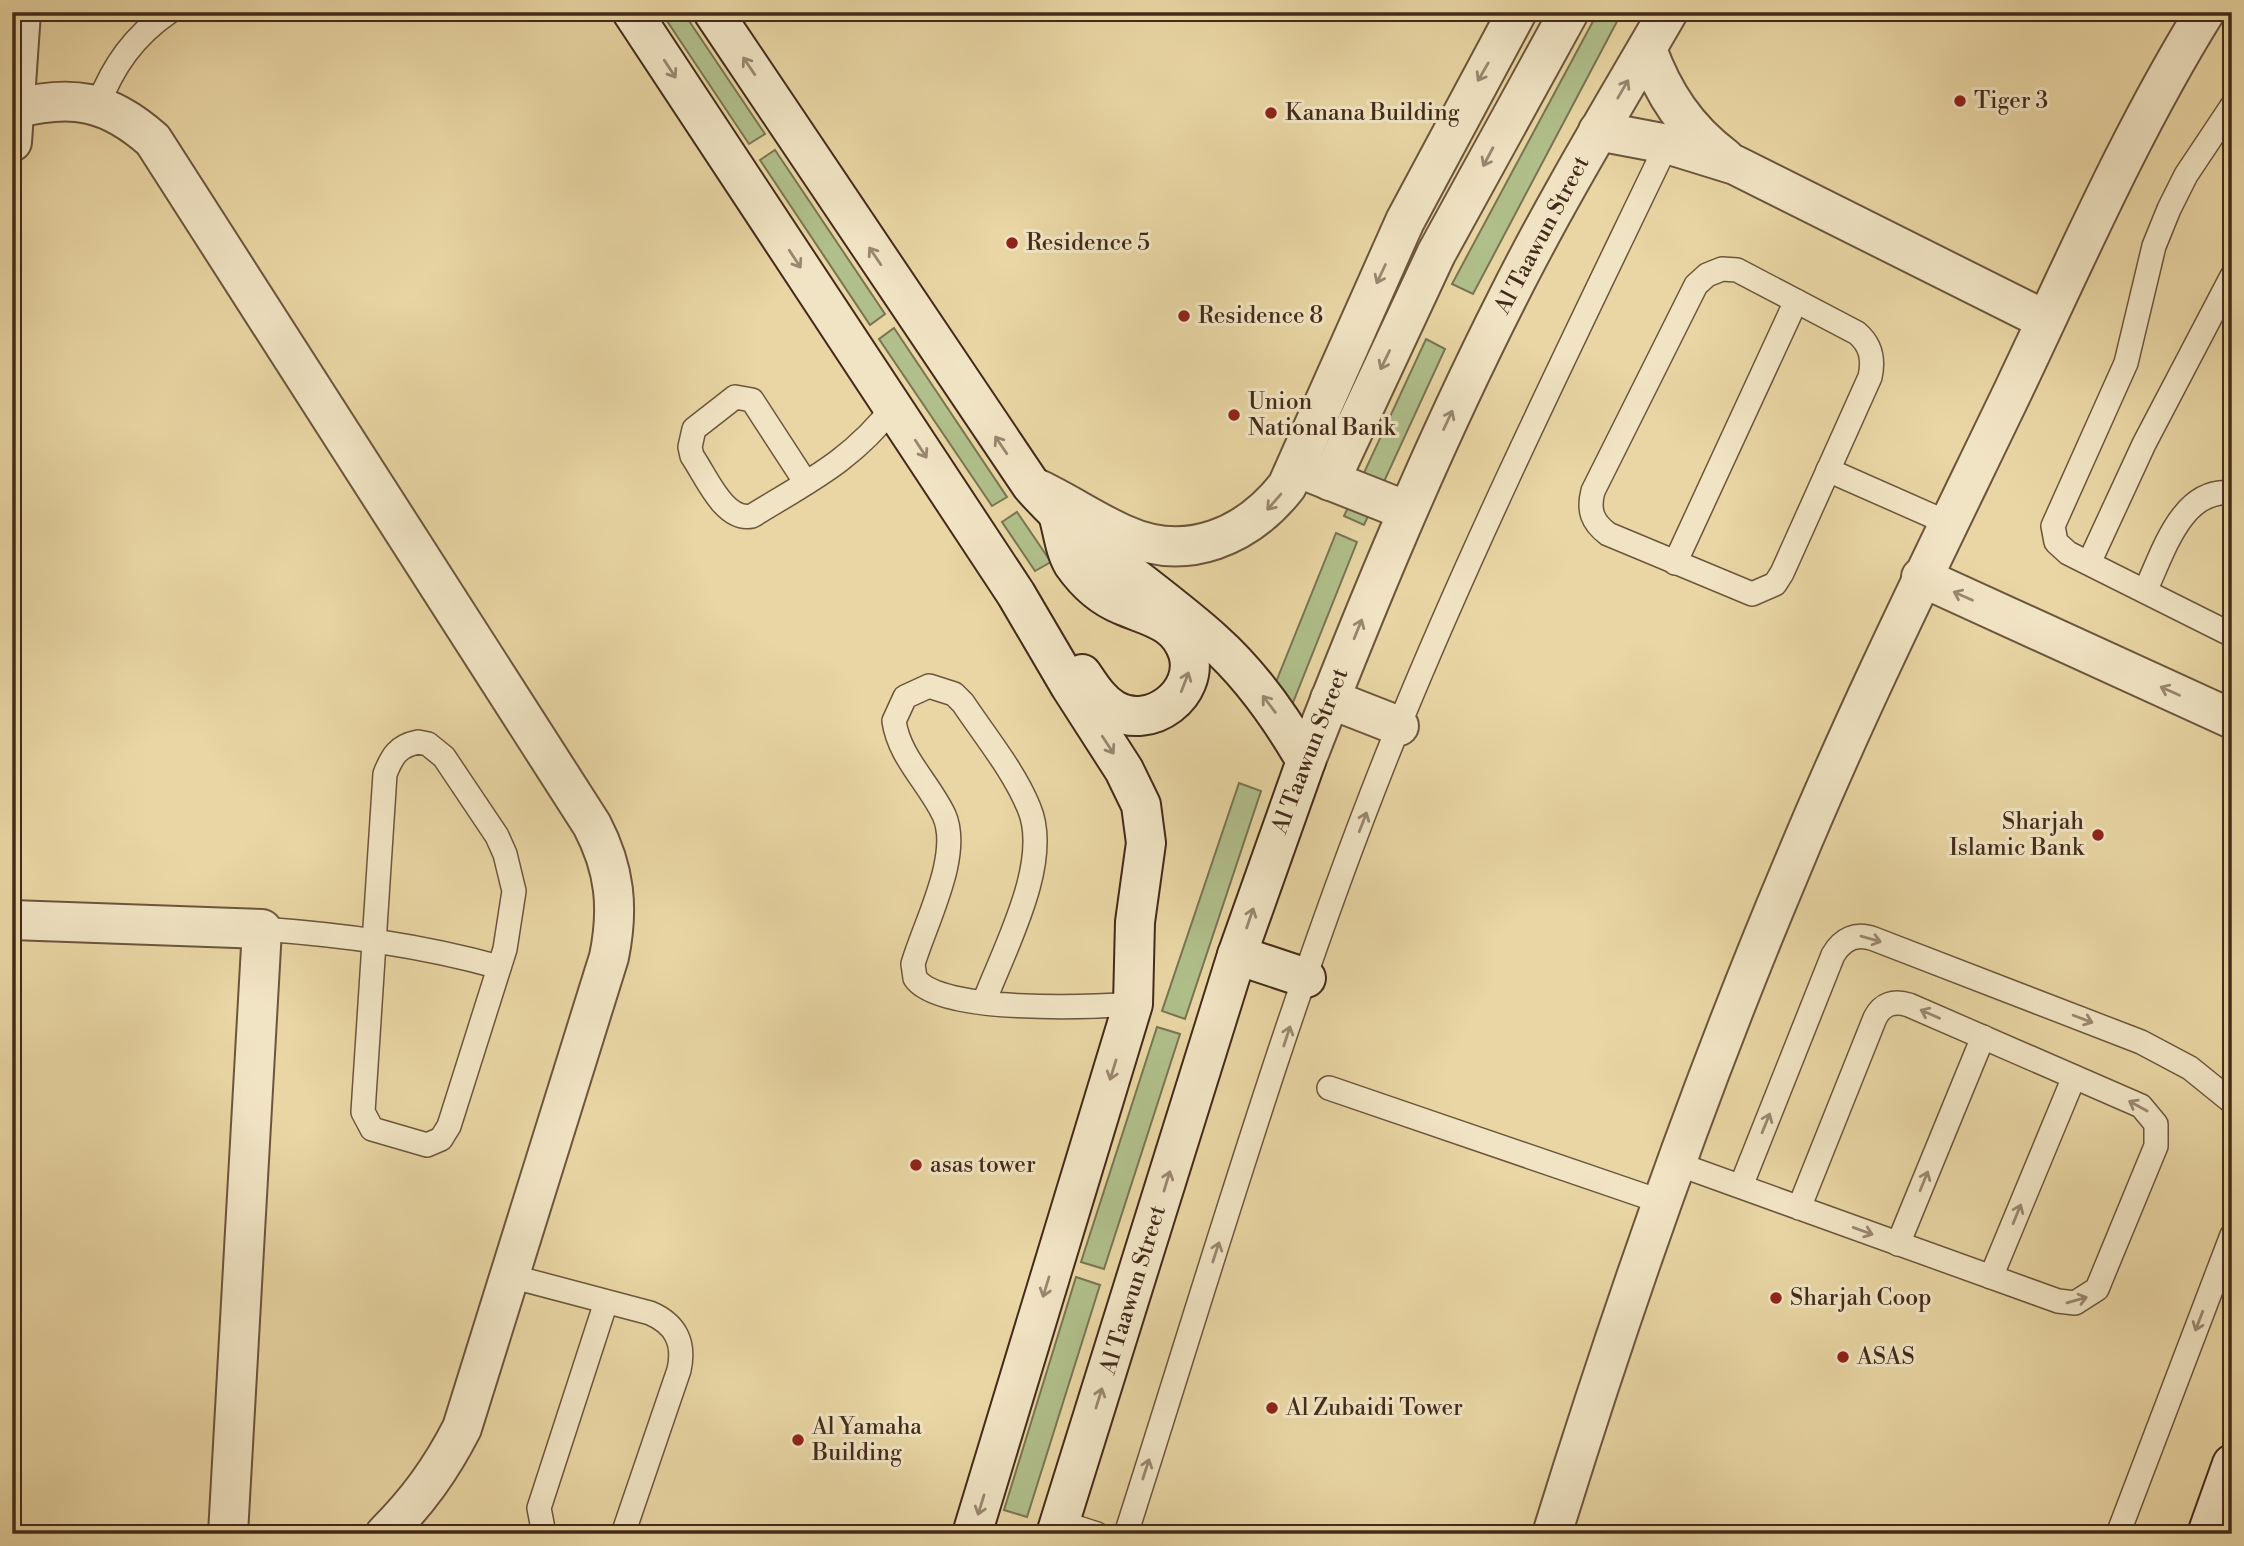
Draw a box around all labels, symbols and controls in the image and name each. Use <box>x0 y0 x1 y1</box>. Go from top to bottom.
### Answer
one-way arrow <box>742 57 756 76</box>
one-way arrow <box>663 59 677 78</box>
one-way arrow <box>1476 61 1490 81</box>
one-way arrow <box>1616 80 1630 100</box>
place label: Tiger 3 <box>1974 87 2048 115</box>
marker: Tiger 3 <box>1952 93 1968 109</box>
place label: Kanana Building <box>1285 99 1460 127</box>
marker: Kanana Building <box>1263 105 1279 121</box>
one-way arrow <box>1481 147 1495 167</box>
street label: Al Taawun Street <box>1488 151 1595 320</box>
place label: Residence 5 <box>1026 229 1150 257</box>
marker: Residence 5 <box>1004 235 1020 251</box>
one-way arrow <box>868 246 882 266</box>
one-way arrow <box>788 249 803 268</box>
one-way arrow <box>1373 263 1387 284</box>
place label: Residence 8 <box>1198 302 1323 330</box>
marker: Residence 8 <box>1176 308 1192 324</box>
one-way arrow <box>1378 349 1392 370</box>
place label: Union National Bank <box>1248 388 1396 442</box>
marker: Union National Bank <box>1226 407 1242 423</box>
one-way arrow <box>1442 410 1455 431</box>
one-way arrow <box>994 435 1008 455</box>
one-way arrow <box>913 439 928 458</box>
one-way arrow <box>1266 492 1282 510</box>
one-way arrow <box>1952 589 1974 602</box>
one-way arrow <box>1353 619 1366 641</box>
street label: Al Taawun Street <box>1265 664 1354 839</box>
one-way arrow <box>1179 672 1192 693</box>
one-way arrow <box>2159 684 2181 697</box>
one-way arrow <box>1262 694 1277 713</box>
one-way arrow <box>1101 734 1115 754</box>
place label: Sharjah Islamic Bank <box>1949 808 2085 862</box>
one-way arrow <box>1358 811 1370 833</box>
marker: Sharjah Islamic Bank <box>2090 827 2106 843</box>
one-way arrow <box>1245 907 1257 929</box>
one-way arrow <box>1859 933 1881 946</box>
one-way arrow <box>1920 1007 1941 1020</box>
one-way arrow <box>2072 1014 2093 1027</box>
one-way arrow <box>1281 1025 1294 1047</box>
one-way arrow <box>1106 1058 1119 1080</box>
one-way arrow <box>2128 1099 2148 1113</box>
one-way arrow <box>1760 1113 1773 1134</box>
place label: asas tower <box>930 1151 1036 1179</box>
marker: asas tower <box>908 1157 924 1173</box>
one-way arrow <box>1918 1170 1931 1192</box>
one-way arrow <box>1161 1171 1174 1193</box>
street label: Al Taawun Street <box>1094 1202 1172 1379</box>
one-way arrow <box>2011 1204 2024 1225</box>
one-way arrow <box>1851 1226 1873 1238</box>
one-way arrow <box>1211 1242 1223 1264</box>
one-way arrow <box>1039 1276 1052 1298</box>
place label: Sharjah Coop <box>1790 1284 1932 1312</box>
marker: Sharjah Coop <box>1768 1290 1784 1306</box>
one-way arrow <box>2066 1293 2088 1306</box>
one-way arrow <box>2192 1310 2204 1332</box>
place label: ASAS <box>1856 1343 1915 1371</box>
marker: ASAS <box>1835 1349 1851 1365</box>
one-way arrow <box>1093 1388 1106 1410</box>
place label: Al Zubaidi Tower <box>1285 1394 1463 1422</box>
marker: Al Zubaidi Tower <box>1264 1400 1280 1416</box>
place label: Al Yamaha Building <box>811 1413 922 1467</box>
marker: Al Yamaha Building <box>790 1432 806 1448</box>
one-way arrow <box>1141 1458 1154 1480</box>
one-way arrow <box>973 1493 986 1515</box>

